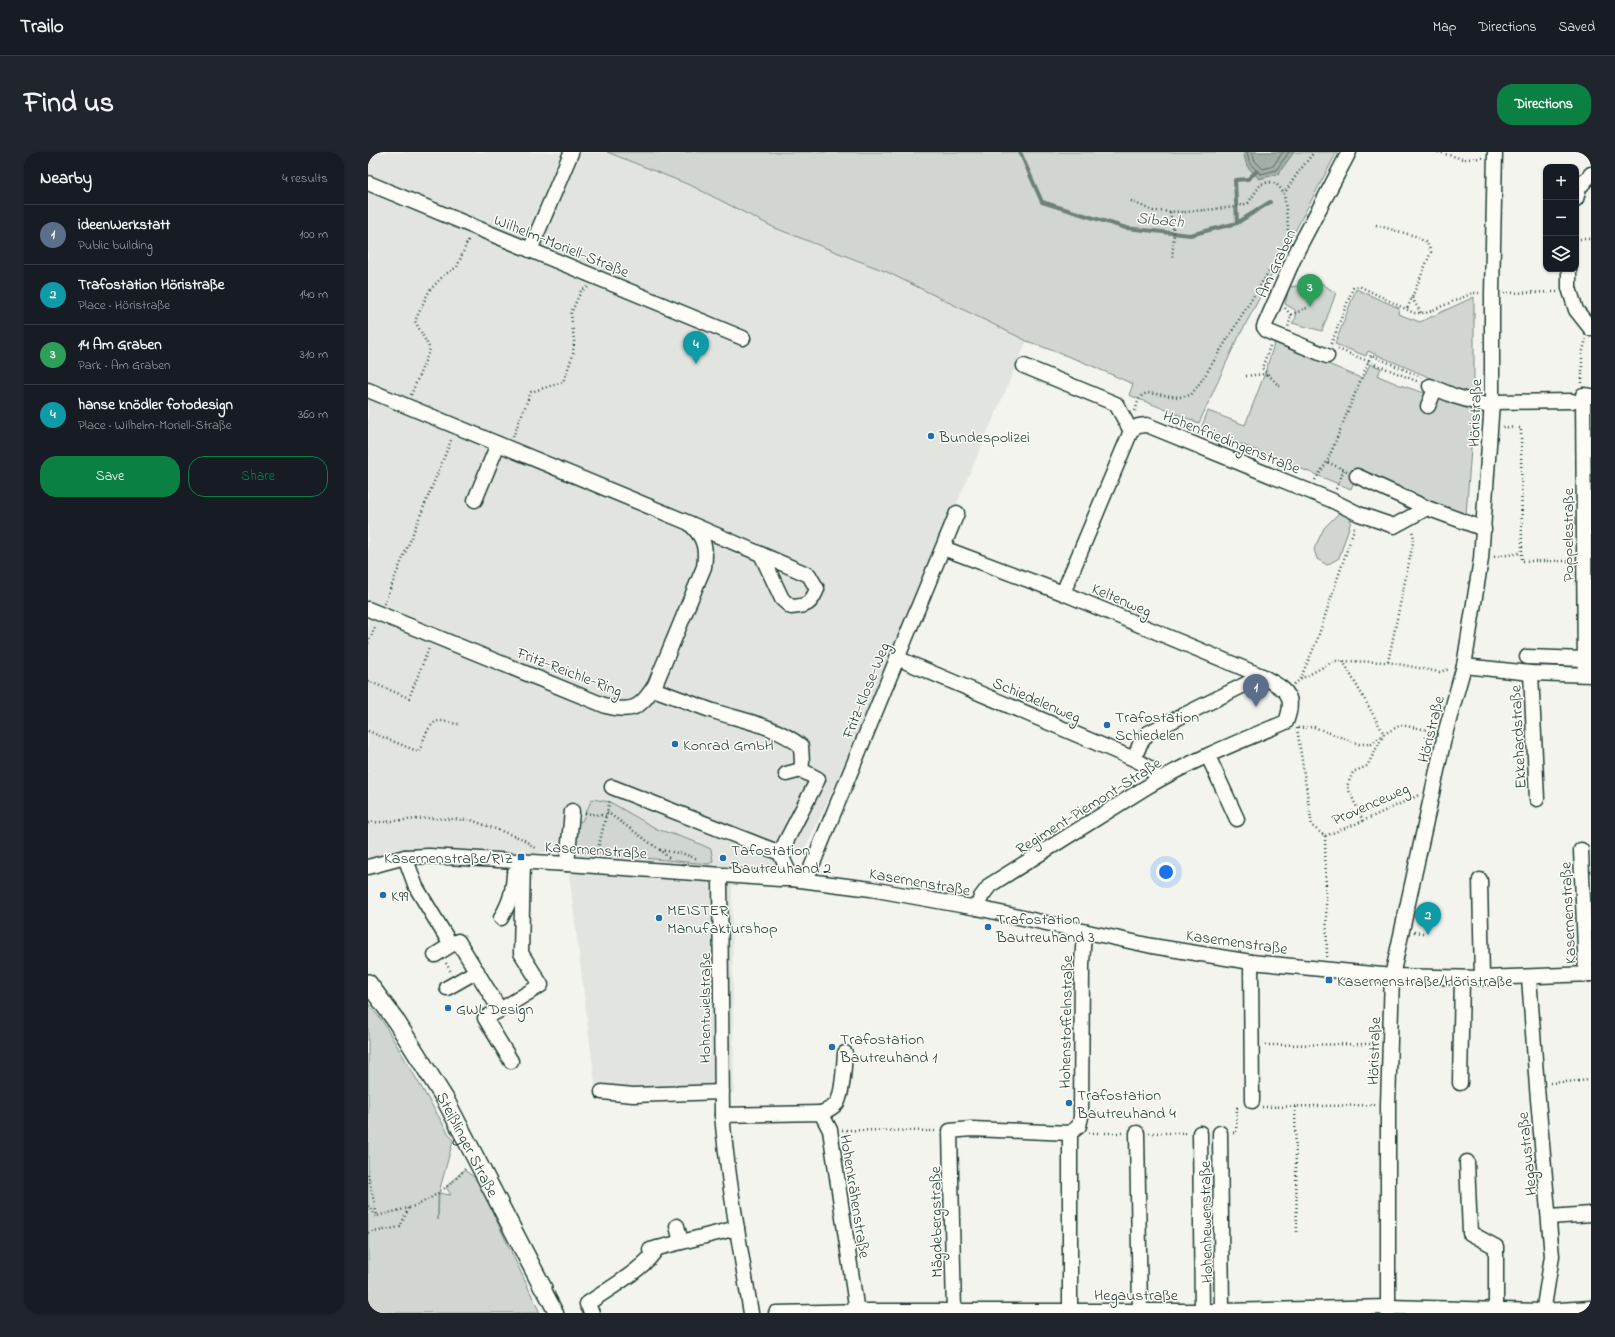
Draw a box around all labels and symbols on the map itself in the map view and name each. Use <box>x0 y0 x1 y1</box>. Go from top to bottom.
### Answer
water label: Sibach <box>1135 206 1186 236</box>
street label: Wilhelm-Moriell-Straße <box>490 209 633 285</box>
street label: Am Graben <box>1250 225 1303 302</box>
pin: 3 <box>1297 274 1323 307</box>
pin: 4 <box>683 331 709 364</box>
street label: Höristraße <box>1463 378 1489 448</box>
street label: Hohenfriedingenstraße <box>1159 404 1304 482</box>
place label: Bundespolizei <box>938 426 1030 450</box>
marker: Bundespolizei <box>926 431 936 441</box>
street label: Poppelestraße <box>1557 487 1581 582</box>
street label: Keltenweg <box>1088 578 1155 624</box>
street label: Fritz-Klose-Weg <box>836 639 897 743</box>
street label: Fritz-Reichle-Ring <box>512 641 626 704</box>
street label: Schiedelenweg <box>988 671 1084 730</box>
pin: 1 <box>1243 674 1269 707</box>
street label: Ekkehardstraße <box>1504 684 1534 789</box>
street label: Höristraße <box>1412 693 1452 765</box>
place label: Trafostation Schiedelen <box>1115 706 1199 748</box>
marker: Trafostation Schiedelen <box>1102 720 1112 730</box>
place label: Konrad GmbH <box>683 734 774 758</box>
marker: Konrad GmbH <box>670 739 680 749</box>
street label: Regiment-Piemont-Straße <box>1011 752 1167 861</box>
street label: Provenceweg <box>1328 777 1413 833</box>
street label: Kasernenstraße <box>544 835 649 867</box>
place label: Tafostation Bautreuhand 2 <box>730 839 831 881</box>
place label: Kasernenstraße/RIZ <box>384 847 513 871</box>
marker: Kasernenstraße/RIZ <box>516 852 526 862</box>
marker: Tafostation Bautreuhand 2 <box>718 853 728 863</box>
street label: Kasernenstraße <box>1554 860 1584 965</box>
street label: Kasernenstraße <box>867 862 973 904</box>
your location <box>1156 862 1176 882</box>
place label: K99 <box>391 885 409 909</box>
marker: K99 <box>378 890 388 900</box>
place label: MEISTER Manufakturshop <box>667 899 778 941</box>
pin: 2 <box>1415 902 1441 935</box>
place label: Trafostation Bautreuhand 3 <box>995 908 1095 950</box>
marker: MEISTER Manufakturshop <box>654 913 664 923</box>
marker: Trafostation Bautreuhand 3 <box>983 922 993 932</box>
street label: Kasernenstraße <box>1184 924 1290 962</box>
street label: Hohentwielstraße <box>694 952 718 1064</box>
street label: Hohenstoffelnstraße <box>1054 954 1080 1089</box>
place label: Kasernenstraße/Höristraße <box>1337 970 1513 994</box>
marker: Kasernenstraße/Höristraße <box>1324 975 1334 985</box>
place label: GWL Design <box>456 998 533 1022</box>
marker: GWL Design <box>443 1003 453 1013</box>
street label: Höristraße <box>1362 1016 1388 1086</box>
place label: Trafostation Bautreuhand 1 <box>839 1028 937 1070</box>
marker: Trafostation Bautreuhand 1 <box>827 1042 837 1052</box>
place label: Trafostation Bautreuhand 4 <box>1076 1084 1176 1126</box>
street label: Steißlinger Straße <box>429 1088 504 1203</box>
marker: Trafostation Bautreuhand 4 <box>1064 1098 1074 1108</box>
street label: Hegaustraße <box>1512 1110 1544 1197</box>
street label: Hohenkrähenstraße <box>832 1133 876 1261</box>
street label: Hohenhewenstraße <box>1194 1160 1220 1284</box>
street label: Mägdebergstraße <box>924 1165 950 1278</box>
street label: Hegaustraße <box>1094 1284 1179 1308</box>

